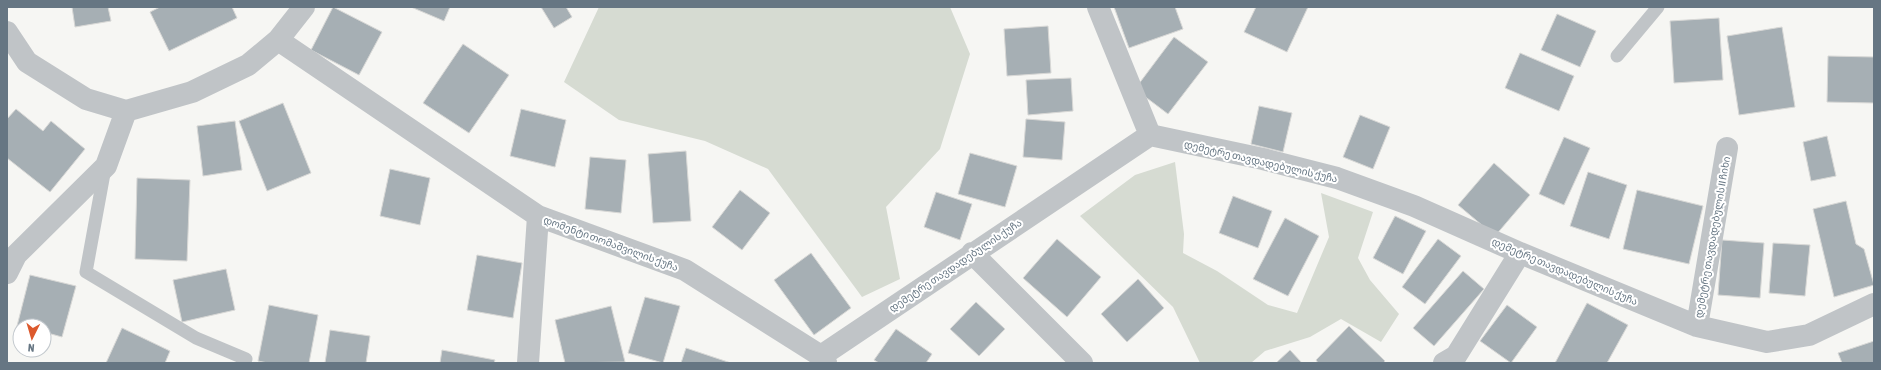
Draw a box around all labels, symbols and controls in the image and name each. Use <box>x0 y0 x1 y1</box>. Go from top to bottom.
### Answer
street label: დემეტრე თავდადებულის ქუჩა <box>1183 138 1339 186</box>
street label: დემეტრე თავდადებულის II ჩიხი <box>1693 155 1733 319</box>
street label: დომენტი თომაშვილის ქუჩა <box>542 214 680 274</box>
street label: დემეტრე თავდადებულის ქუჩა <box>887 217 1024 315</box>
street label: დემეტრე თავდადებულის ქუჩა <box>1490 236 1639 308</box>
north arrow <box>12 318 52 358</box>
text: N <box>27 342 35 354</box>

